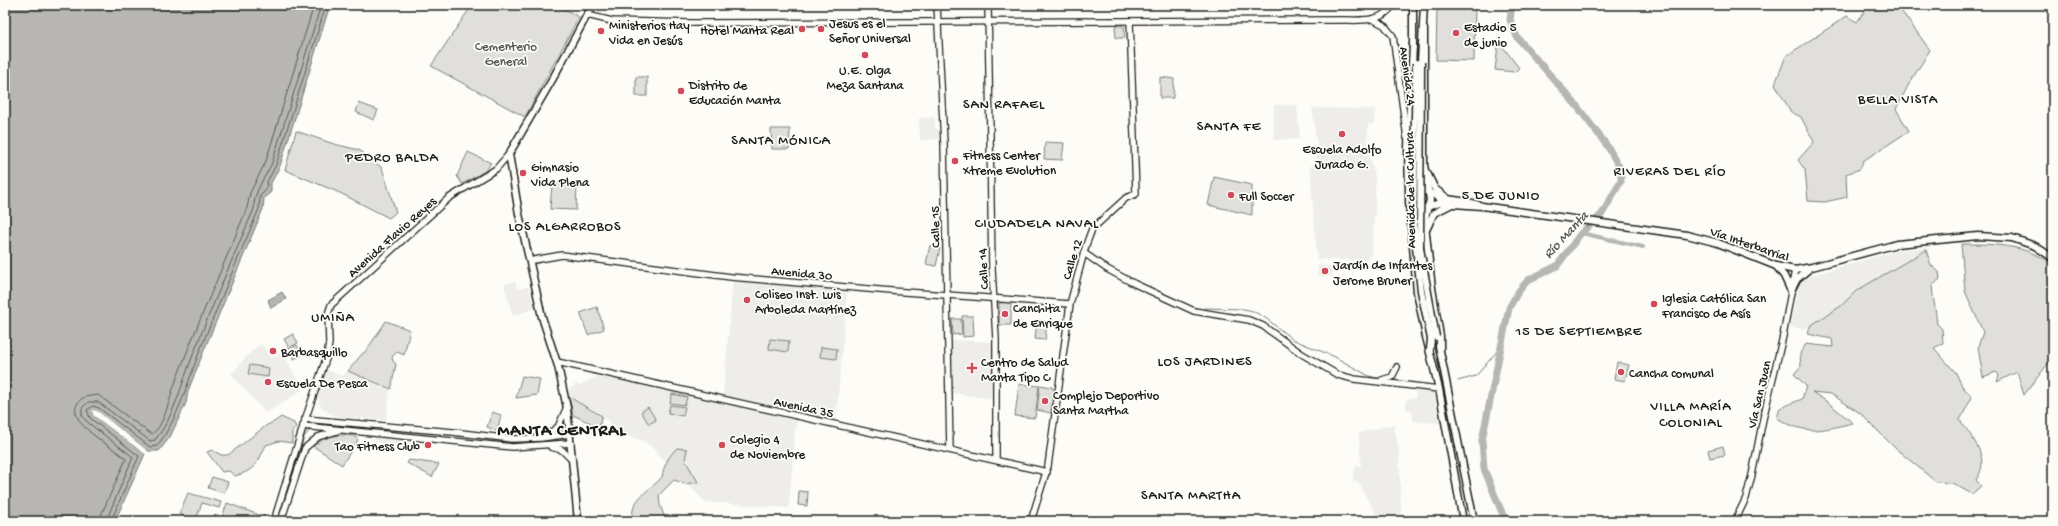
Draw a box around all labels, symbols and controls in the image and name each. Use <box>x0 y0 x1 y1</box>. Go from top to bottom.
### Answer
place label: Jesus es el Señor Universal <box>829 17 911 47</box>
place label: Ministerios Hay Vida en Jesús <box>608 19 690 49</box>
place label: Estadio 5 de junio <box>1464 21 1517 51</box>
place label: Hotel Manta Real <box>700 24 794 39</box>
marker: Hotel Manta Real <box>797 24 807 34</box>
marker: Jesus es el Señor Universal <box>816 24 826 34</box>
marker: Ministerios Hay Vida en Jesús <box>596 26 606 36</box>
marker: Estadio 5 de junio <box>1451 28 1461 38</box>
park label: Cementerio General <box>475 40 537 70</box>
street label: Avenida 24 <box>1395 46 1418 107</box>
marker: U.E. Olga Meza Santana <box>860 50 870 60</box>
place label: U.E. Olga Meza Santana <box>826 64 904 94</box>
place label: Distrito de Educación Manta <box>688 79 781 109</box>
marker: Distrito de Educación Manta <box>676 86 686 96</box>
district label: BELLA VISTA <box>1857 92 1938 109</box>
district label: SAN RAFAEL <box>963 97 1045 114</box>
district label: SANTA FE <box>1197 119 1262 136</box>
marker: Escuela Adolfo Jurado G. <box>1337 129 1347 139</box>
street label: Avenida de la Cultura <box>1403 131 1420 248</box>
district label: SANTA MÓNICA <box>731 133 831 150</box>
place label: Escuela Adolfo Jurado G. <box>1303 143 1382 173</box>
place label: Fitness Center Xtreme Evolution <box>962 149 1057 179</box>
district label: PEDRO BALDA <box>344 150 439 167</box>
marker: Fitness Center Xtreme Evolution <box>950 156 960 166</box>
place label: Gimnasio Vida Plena <box>530 161 590 191</box>
district label: RIVERAS DEL RÍO <box>1613 164 1727 181</box>
marker: Gimnasio Vida Plena <box>518 168 528 178</box>
district label: 5 DE JUNIO <box>1462 188 1540 205</box>
marker: Full Soccer <box>1226 190 1236 200</box>
place label: Full Soccer <box>1238 190 1295 205</box>
street label: Avenida Flavio Reyes <box>345 193 441 281</box>
street label: Calle 15 <box>929 206 944 248</box>
water label: Río Manta <box>1541 208 1594 263</box>
district label: CIUDADELA NAVAL <box>975 216 1099 233</box>
district label: LOS ALGARROBOS <box>508 219 622 236</box>
street label: Vía Interbarrial <box>1707 225 1791 266</box>
street label: Calle 12 <box>1060 237 1087 282</box>
street label: Calle 14 <box>976 248 993 290</box>
place label: Jardín de Infantes Jerome Bruner <box>1333 259 1433 289</box>
street label: Avenida 30 <box>771 264 834 285</box>
marker: Jardín de Infantes Jerome Bruner <box>1320 266 1330 276</box>
place label: Coliseo Inst. Luis Arboleda Martínez <box>755 288 857 318</box>
place label: Iglesia Católica San Francisco de Asís <box>1661 292 1767 322</box>
marker: Coliseo Inst. Luis Arboleda Martínez <box>742 295 752 305</box>
marker: Iglesia Católica San Francisco de Asís <box>1649 299 1659 309</box>
place label: Canchita de Enrique <box>1013 302 1073 332</box>
marker: Canchita de Enrique <box>1000 309 1010 319</box>
district label: UMIÑA <box>311 310 355 327</box>
district label: 15 DE SEPTIEMBRE <box>1515 324 1643 341</box>
marker: Barbasquillo <box>268 346 278 356</box>
place label: Barbasquillo <box>280 346 348 361</box>
district label: LOS JARDINES <box>1157 354 1253 371</box>
place label: Centro de Salud Manta Tipo C <box>981 356 1069 386</box>
street label: Vía San Juan <box>1745 358 1776 431</box>
marker: Centro de Salud Manta Tipo C <box>966 362 978 374</box>
marker: Cancha comunal <box>1616 367 1626 377</box>
place label: Cancha comunal <box>1629 367 1714 382</box>
marker: Escuela De Pesca <box>263 377 273 387</box>
place label: Escuela De Pesca <box>276 377 369 392</box>
place label: Complejo Deportivo Santa Martha <box>1053 389 1159 419</box>
street label: Avenida 35 <box>772 395 835 422</box>
marker: Complejo Deportivo Santa Martha <box>1040 396 1050 406</box>
district label: VILLA MARÍA COLONIAL <box>1650 399 1731 432</box>
district label: MANTA CENTRAL <box>497 422 627 442</box>
place label: Colegio 4 de Noviembre <box>730 433 806 463</box>
place label: Tao Fitness Club <box>334 440 420 455</box>
marker: Tao Fitness Club <box>423 440 433 450</box>
marker: Colegio 4 de Noviembre <box>717 440 727 450</box>
district label: SANTA MARTHA <box>1141 488 1241 505</box>

